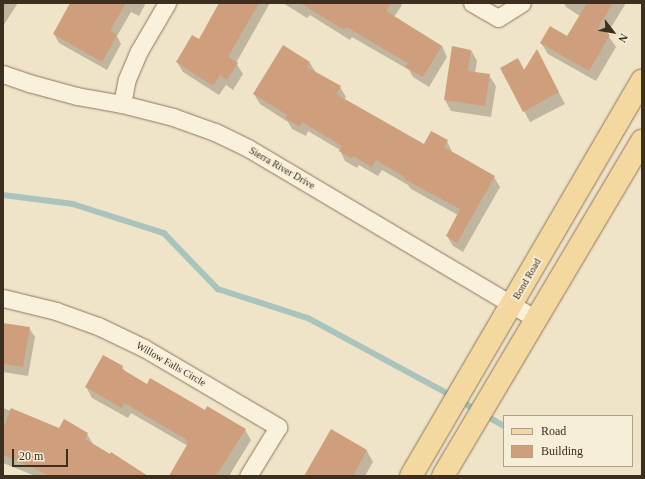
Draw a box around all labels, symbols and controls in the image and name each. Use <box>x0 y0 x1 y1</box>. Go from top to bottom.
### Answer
north arrow <box>593 12 633 52</box>
text: N <box>616 32 630 45</box>
street label: Sierra River Drive <box>247 144 317 192</box>
street label: Bond Road <box>510 256 544 302</box>
street label: Willow Falls Circle <box>134 339 208 389</box>
legend <box>503 415 633 467</box>
text: Road <box>541 424 566 438</box>
scale bar <box>14 441 70 467</box>
text: Building <box>541 444 583 458</box>
text: 20 m <box>19 449 43 463</box>

